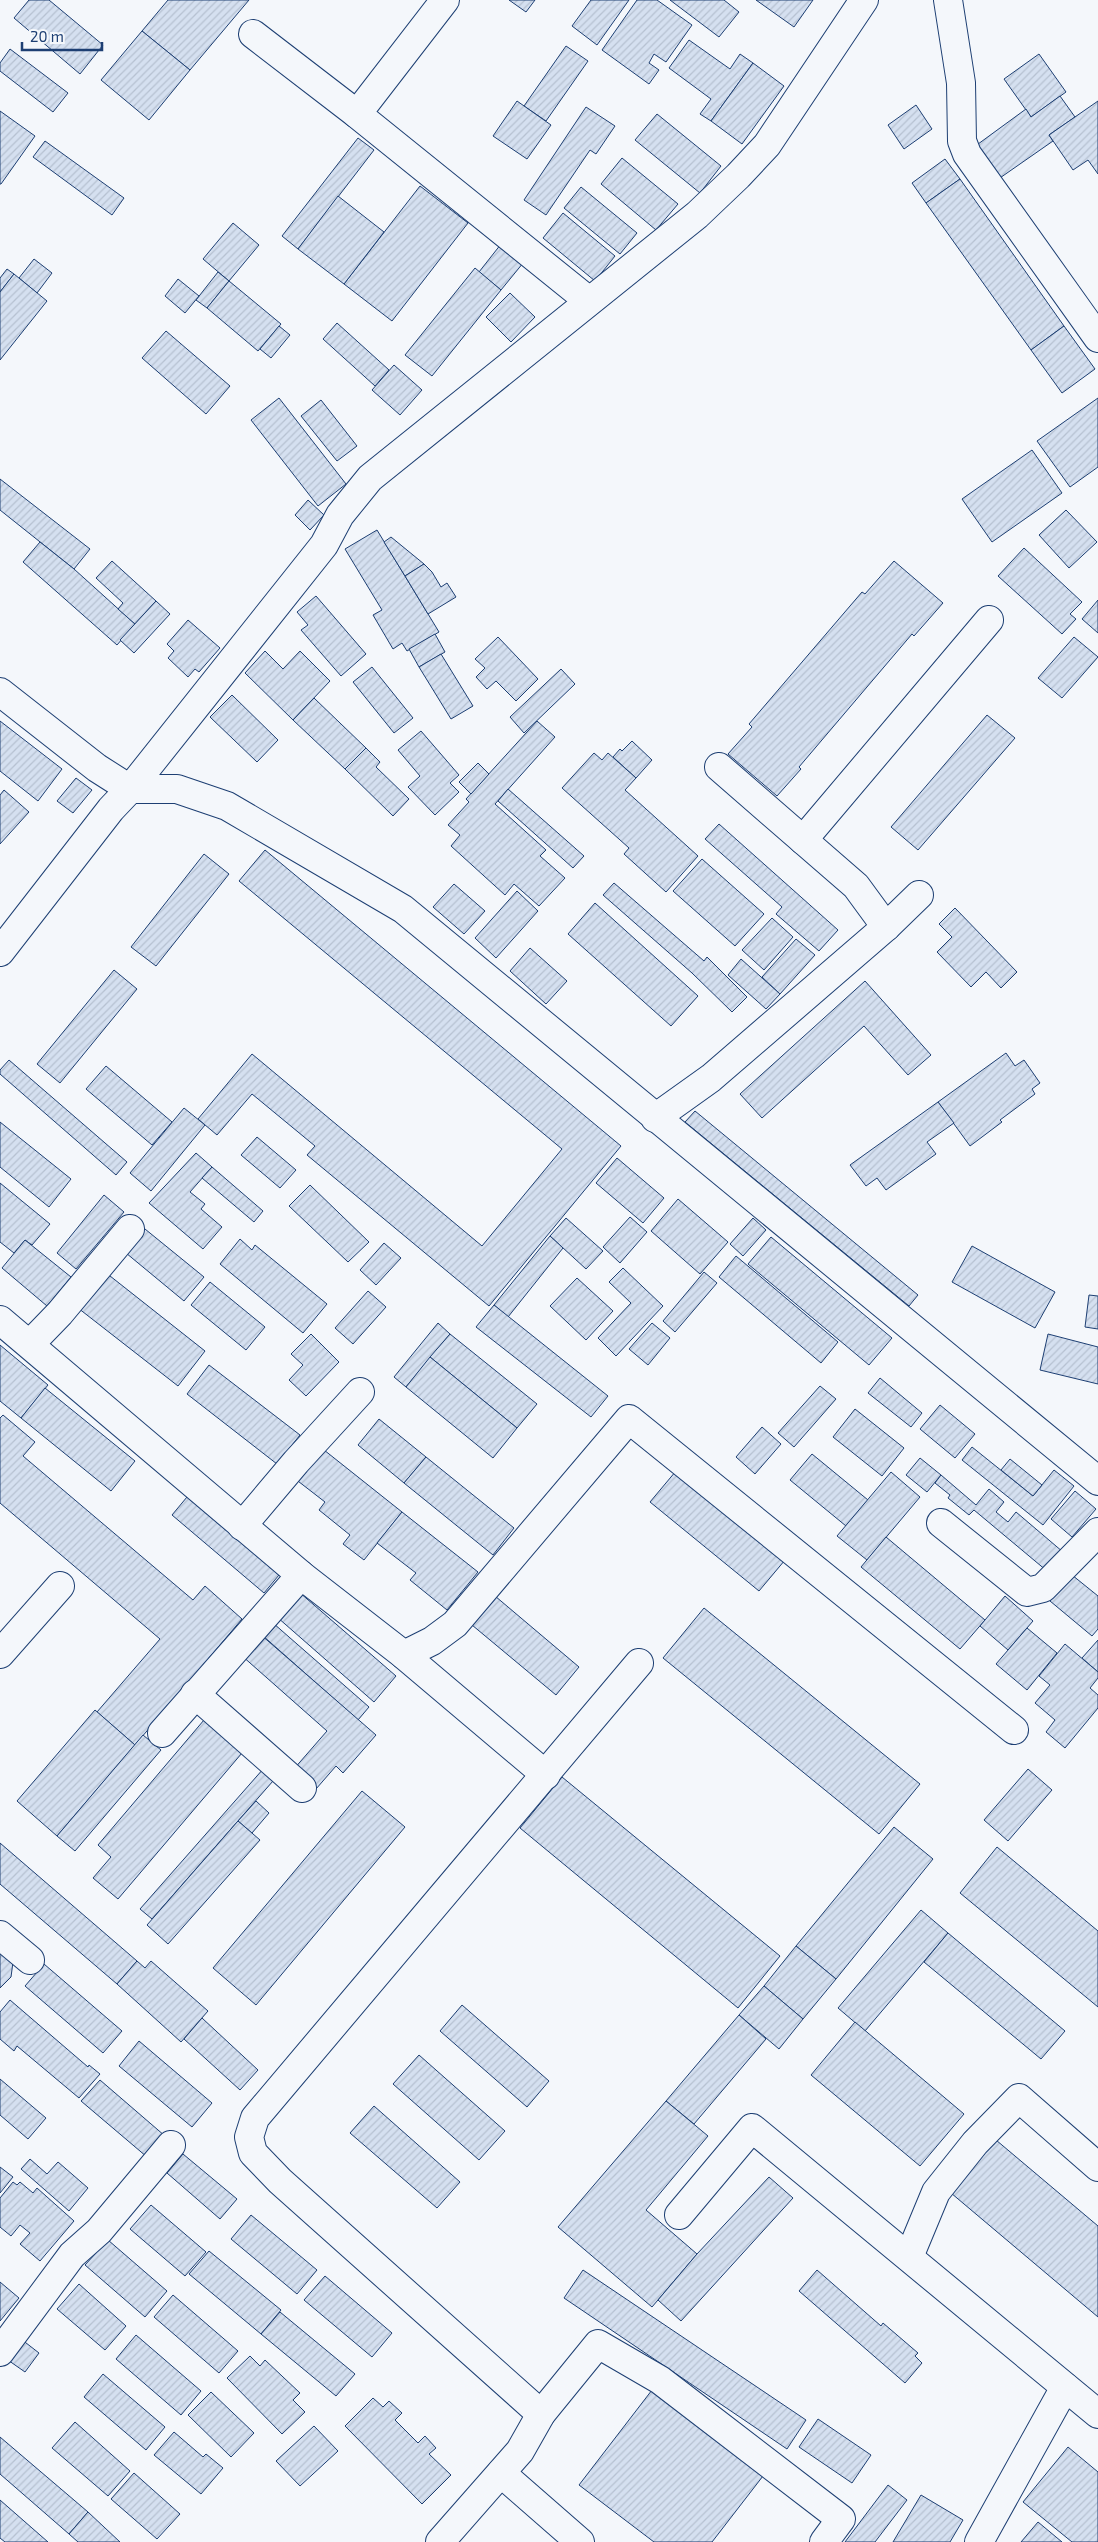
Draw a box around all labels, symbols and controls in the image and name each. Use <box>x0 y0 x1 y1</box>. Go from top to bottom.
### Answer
scale bar <box>22 20 102 52</box>
text: 20 m <box>30 27 64 45</box>

